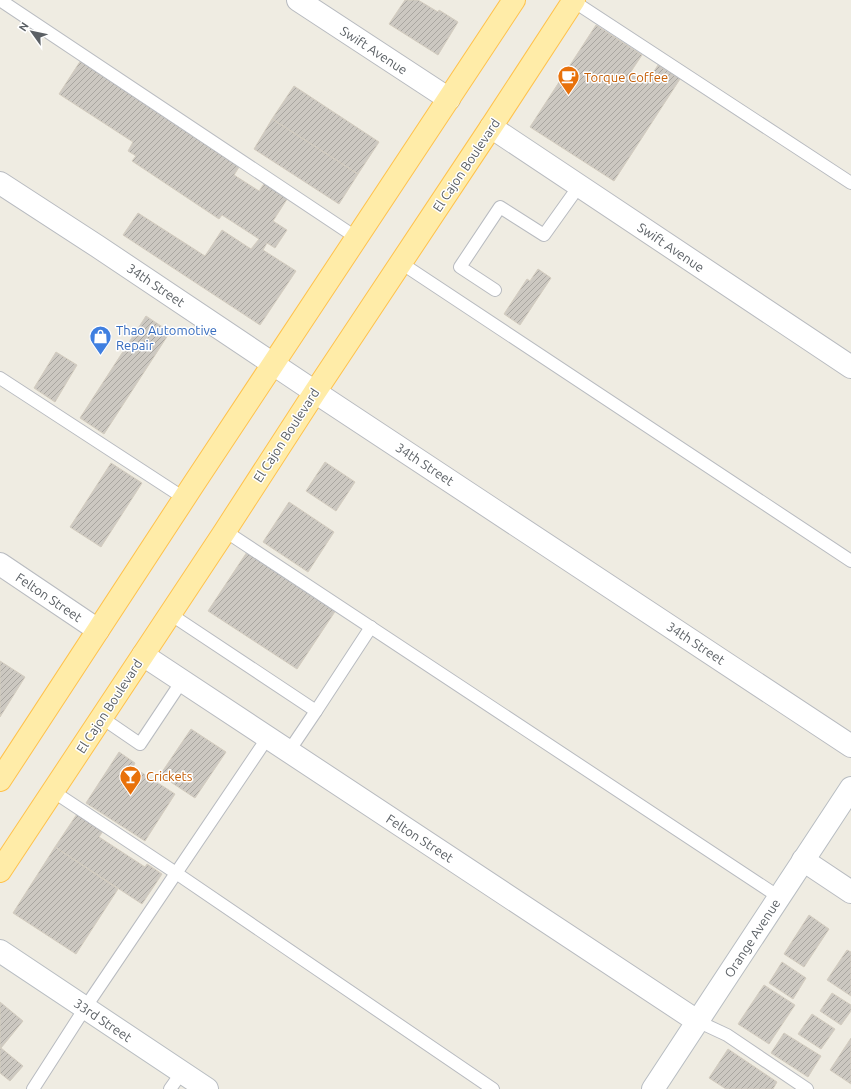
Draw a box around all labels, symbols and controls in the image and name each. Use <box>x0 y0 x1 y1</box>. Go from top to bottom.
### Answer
north arrow <box>12 12 52 52</box>
text: N <box>16 20 31 33</box>
street label: Swift Avenue <box>338 23 410 77</box>
cafe icon: Torque Coffee <box>556 64 582 97</box>
place label: Torque Coffee <box>584 70 668 84</box>
street label: El Cajon Boulevard <box>430 116 502 214</box>
street label: Swift Avenue <box>635 220 707 274</box>
street label: 34th Street <box>125 261 187 309</box>
place label: Thao Automotive Repair <box>116 323 217 352</box>
shop icon: Thao Automotive Repair <box>88 324 114 357</box>
street label: El Cajon Boulevard <box>250 386 322 484</box>
street label: 34th Street <box>393 440 457 488</box>
street label: Felton Street <box>13 570 85 624</box>
street label: 34th Street <box>664 619 728 667</box>
street label: El Cajon Boulevard <box>73 657 145 755</box>
bar icon: Crickets <box>117 763 143 796</box>
place label: Crickets <box>146 769 193 783</box>
street label: Felton Street <box>384 811 456 865</box>
street label: Orange Avenue <box>721 896 783 980</box>
street label: 33rd Street <box>72 996 134 1044</box>

